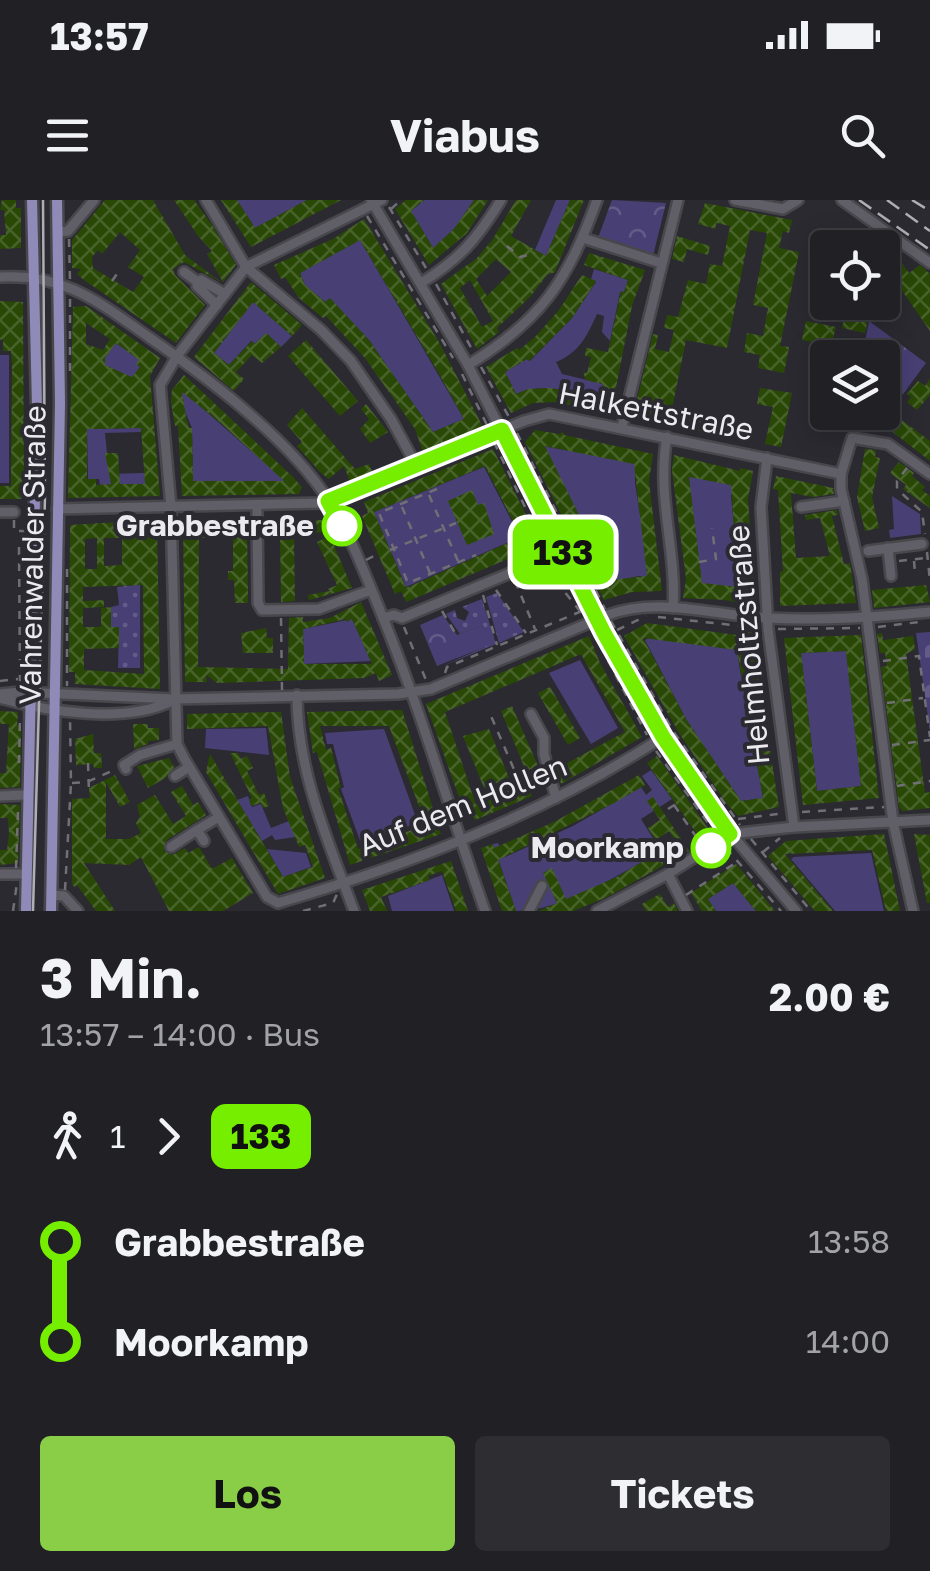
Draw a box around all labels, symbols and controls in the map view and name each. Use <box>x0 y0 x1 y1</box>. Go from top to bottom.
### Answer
text: 13:57 <box>50 13 149 58</box>
icon: menu <box>40 108 95 163</box>
text: Viabus <box>390 108 540 162</box>
icon: search <box>835 108 890 163</box>
map controls <box>810 230 900 430</box>
button: locate <box>810 230 900 320</box>
button: layers <box>810 340 900 430</box>
street label: Halkettstraße <box>556 374 757 448</box>
street label: Vahrenwalder Straße <box>11 405 53 705</box>
place label: Grabbestraße <box>116 507 314 543</box>
marker: Grabbestraße <box>323 507 361 545</box>
line badge: 133 <box>506 520 620 584</box>
street label: Helmholtzstraße <box>720 524 776 767</box>
text: 133 <box>533 531 593 573</box>
street label: Auf dem Hollen <box>353 747 572 863</box>
place label: Moorkamp <box>530 829 684 865</box>
marker: Moorkamp <box>692 829 730 867</box>
text: 3 Min. <box>40 944 202 1010</box>
text: 2.00 € <box>769 974 890 1019</box>
text: 13:57 – 14:00 · Bus <box>40 1015 320 1053</box>
icon: walk <box>40 1109 95 1164</box>
icon: forward <box>141 1109 196 1164</box>
text: 133 <box>231 1115 291 1157</box>
text: 1 <box>110 1117 126 1155</box>
text: Grabbestraße <box>114 1219 365 1264</box>
text: 13:58 <box>808 1222 890 1260</box>
text: Moorkamp <box>114 1319 309 1364</box>
text: 14:00 <box>806 1322 890 1360</box>
button: Los <box>40 1436 455 1551</box>
button: Tickets <box>475 1436 890 1551</box>

